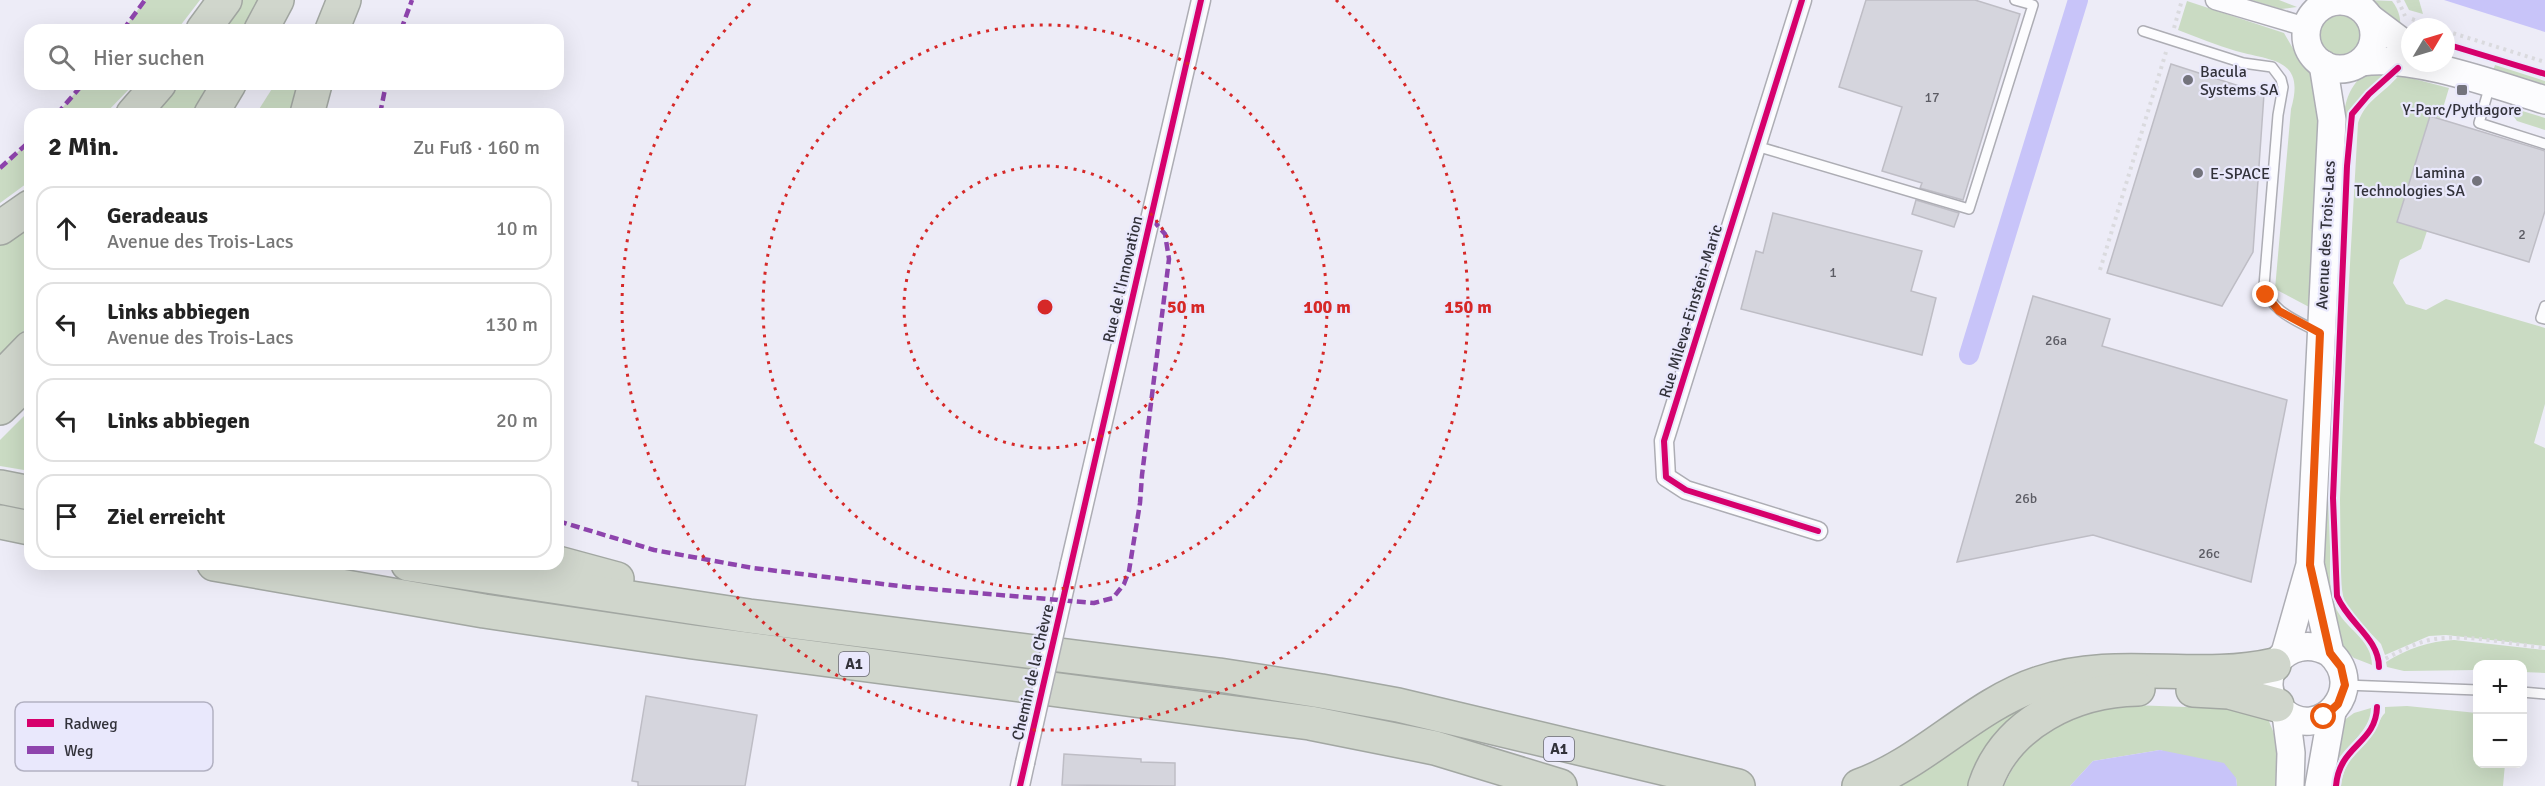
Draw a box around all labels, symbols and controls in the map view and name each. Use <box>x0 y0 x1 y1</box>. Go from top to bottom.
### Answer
north arrow <box>2401 18 2455 72</box>
search box <box>24 24 564 90</box>
icon: search <box>45 41 78 74</box>
text: Hier suchen <box>93 44 205 71</box>
place label: Bacula Systems SA <box>2200 62 2279 100</box>
marker: Bacula Systems SA <box>2181 73 2195 87</box>
marker: Y-Parc/Pythagore <box>2455 83 2469 97</box>
house number: 17 <box>1924 89 1940 106</box>
place label: Y-Parc/Pythagore <box>2402 100 2522 120</box>
text: 2 Min. <box>48 131 119 163</box>
text: Zu Fuß · 160 m <box>413 135 540 160</box>
street label: Avenue des Trois-Lacs <box>2312 160 2340 310</box>
place label: Lamina Technologies SA <box>2354 163 2465 201</box>
place label: E-SPACE <box>2210 164 2270 184</box>
marker: E-SPACE <box>2191 166 2205 180</box>
marker: Lamina Technologies SA <box>2470 174 2484 188</box>
text: Geradeaus <box>107 202 208 229</box>
icon: ahead <box>50 212 83 245</box>
street label: Rue de l'Innovation <box>1099 214 1147 345</box>
text: 10 m <box>496 216 538 241</box>
street label: Rue Mileva-Einstein-Maric <box>1655 222 1727 400</box>
house number: 2 <box>2518 226 2526 243</box>
text: Avenue des Trois-Lacs <box>107 229 294 254</box>
house number: 1 <box>1829 264 1837 281</box>
route end <box>2252 281 2278 307</box>
text: 50 m <box>1167 296 1205 318</box>
text: 100 m <box>1303 296 1351 318</box>
text: 150 m <box>1444 296 1492 318</box>
centre of rings <box>1035 297 1055 317</box>
text: Links abbiegen <box>107 298 250 325</box>
icon: left <box>50 308 83 341</box>
text: 130 m <box>485 312 538 337</box>
text: Avenue des Trois-Lacs <box>107 325 294 350</box>
house number: 26a <box>2045 332 2067 349</box>
icon: left <box>50 404 83 437</box>
text: Links abbiegen <box>107 407 250 434</box>
text: 20 m <box>496 408 538 433</box>
house number: 26b <box>2015 490 2037 507</box>
icon: arrive <box>50 500 83 533</box>
text: Ziel erreicht <box>107 503 225 530</box>
house number: 26c <box>2198 545 2220 562</box>
street label: Chemin de la Chèvre <box>1008 602 1058 742</box>
road number: A1 <box>839 652 869 676</box>
map controls <box>2473 660 2527 768</box>
button: + <box>2473 660 2527 714</box>
legend <box>15 702 213 771</box>
route start <box>2310 703 2336 729</box>
text: Radweg <box>64 714 118 734</box>
button: − <box>2473 714 2527 768</box>
road number: A1 <box>1544 737 1574 761</box>
text: Weg <box>64 741 93 761</box>

